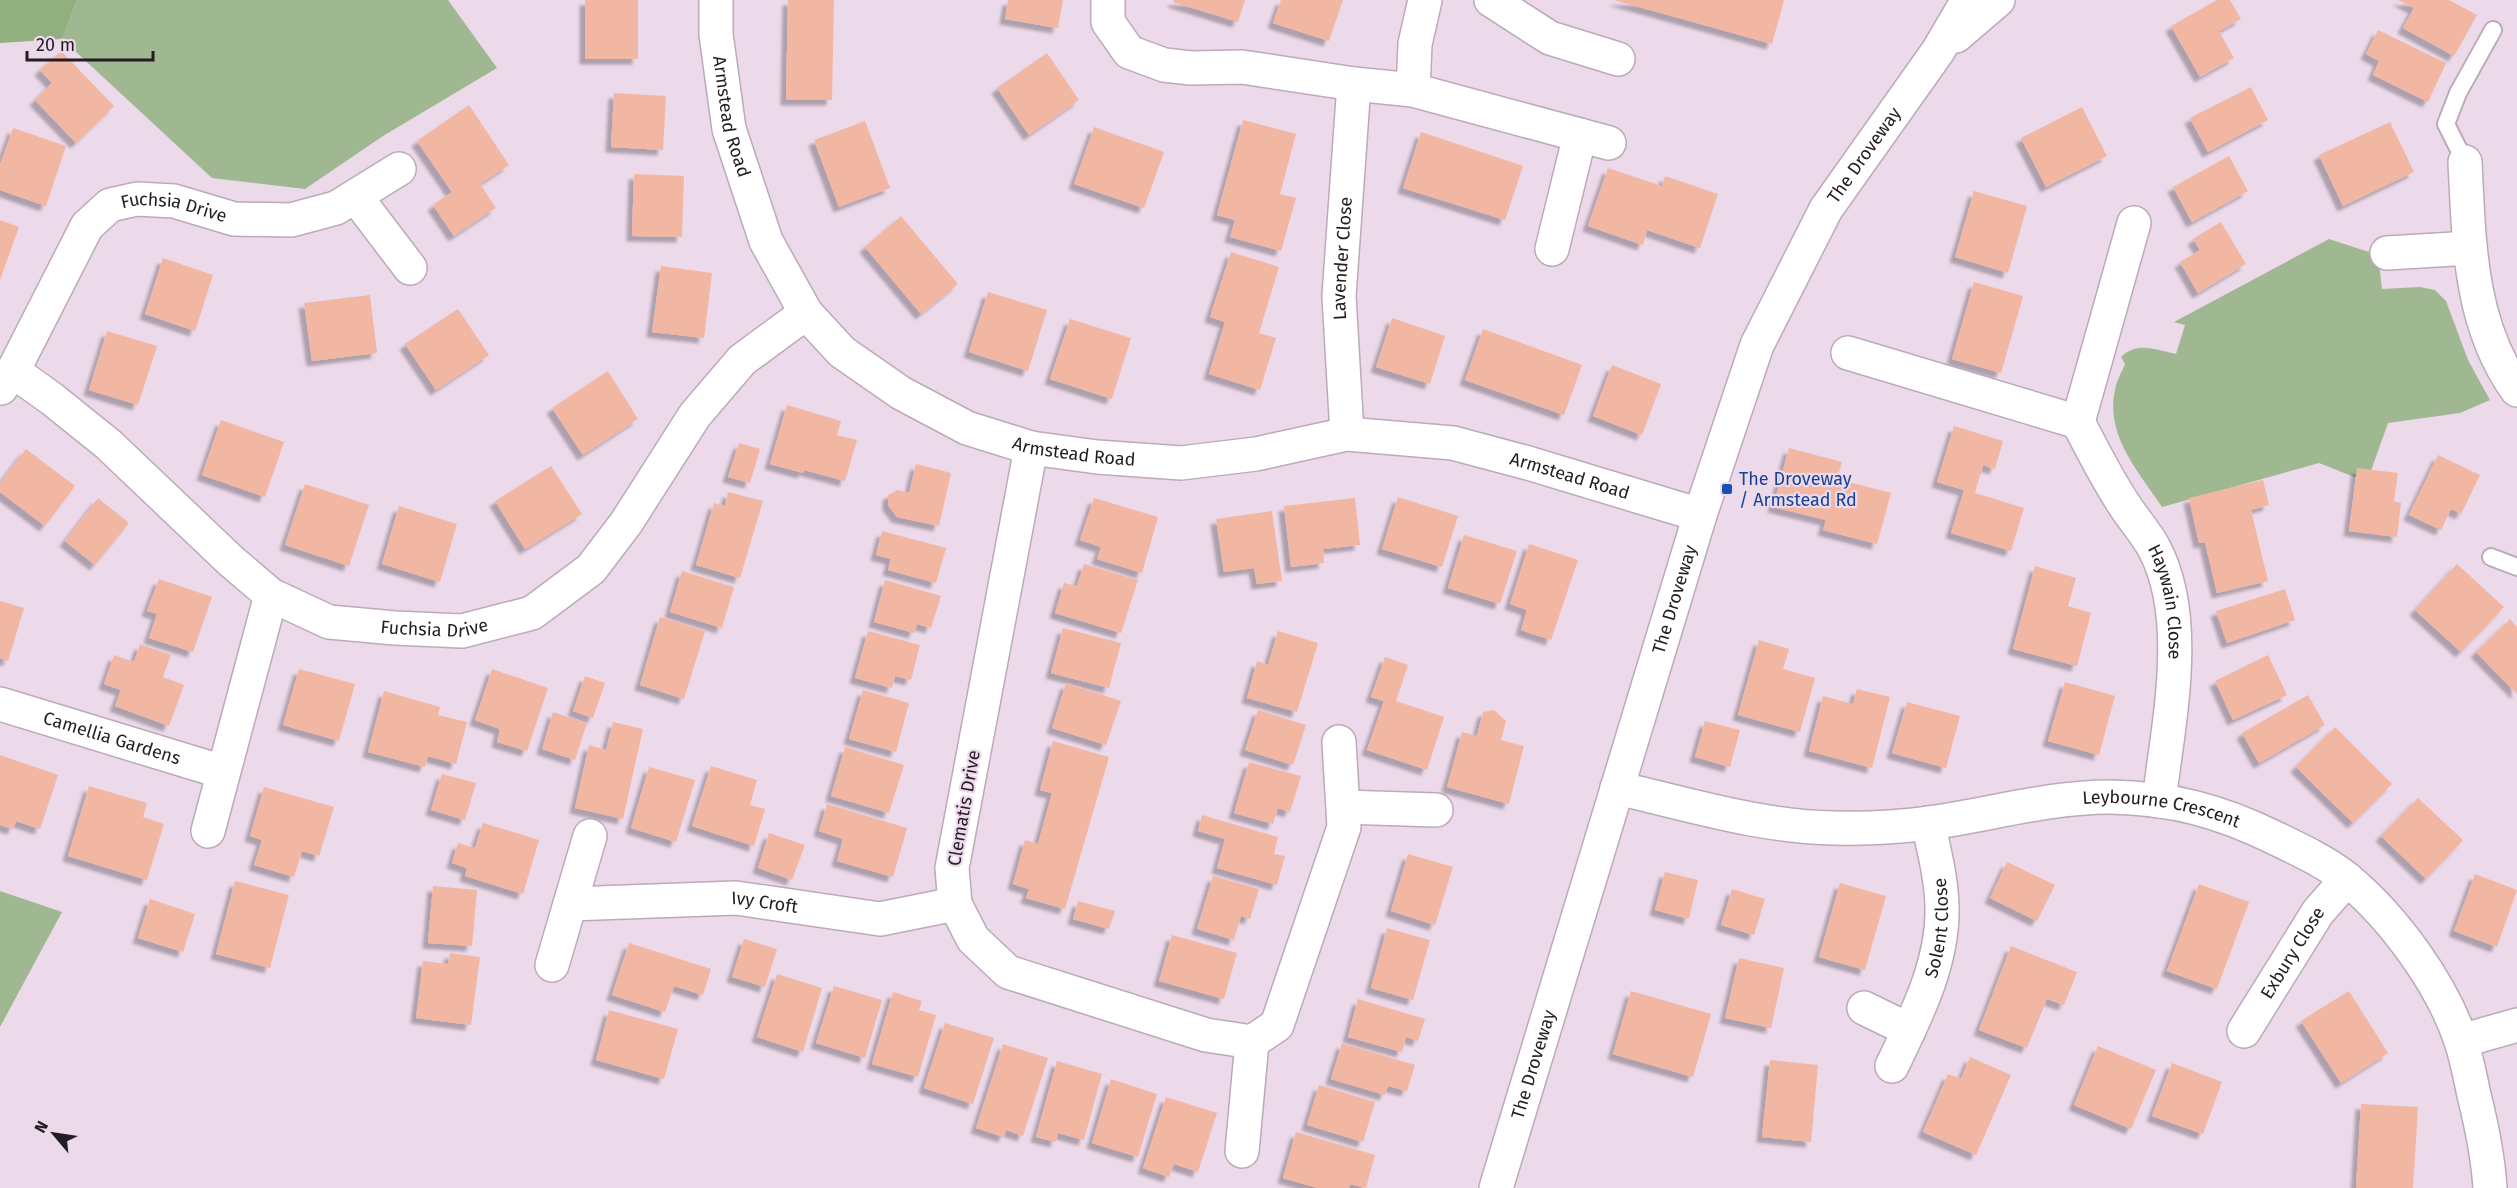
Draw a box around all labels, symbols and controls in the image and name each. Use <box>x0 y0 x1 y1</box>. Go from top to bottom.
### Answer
scale bar <box>27 24 153 62</box>
text: 20 m <box>36 34 75 56</box>
street label: Armstead Road <box>708 54 755 180</box>
street label: The Droveway <box>1823 103 1906 207</box>
street label: Fuchsia Drive <box>119 188 229 227</box>
street label: Lavender Close <box>1328 196 1357 321</box>
street label: Armstead Road <box>1010 432 1136 471</box>
street label: Armstead Road <box>1507 448 1632 504</box>
place label: The Droveway / Armstead Rd <box>1739 468 1857 511</box>
marker: The Droveway / Armstead Rd <box>1720 482 1734 496</box>
street label: Haywain Close <box>2143 541 2186 660</box>
street label: The Droveway <box>1648 542 1701 657</box>
street label: Fuchsia Drive <box>380 614 491 642</box>
street label: Camellia Gardens <box>41 707 183 769</box>
street label: Clematis Drive <box>943 748 985 868</box>
street label: Leybourne Crescent <box>2082 786 2244 833</box>
street label: Solent Close <box>1920 876 1953 981</box>
street label: Ivy Croft <box>731 887 800 918</box>
street label: Exbury Close <box>2256 903 2329 1003</box>
street label: The Droveway <box>1507 1007 1560 1122</box>
north arrow <box>24 1104 84 1164</box>
text: N <box>30 1118 52 1136</box>

